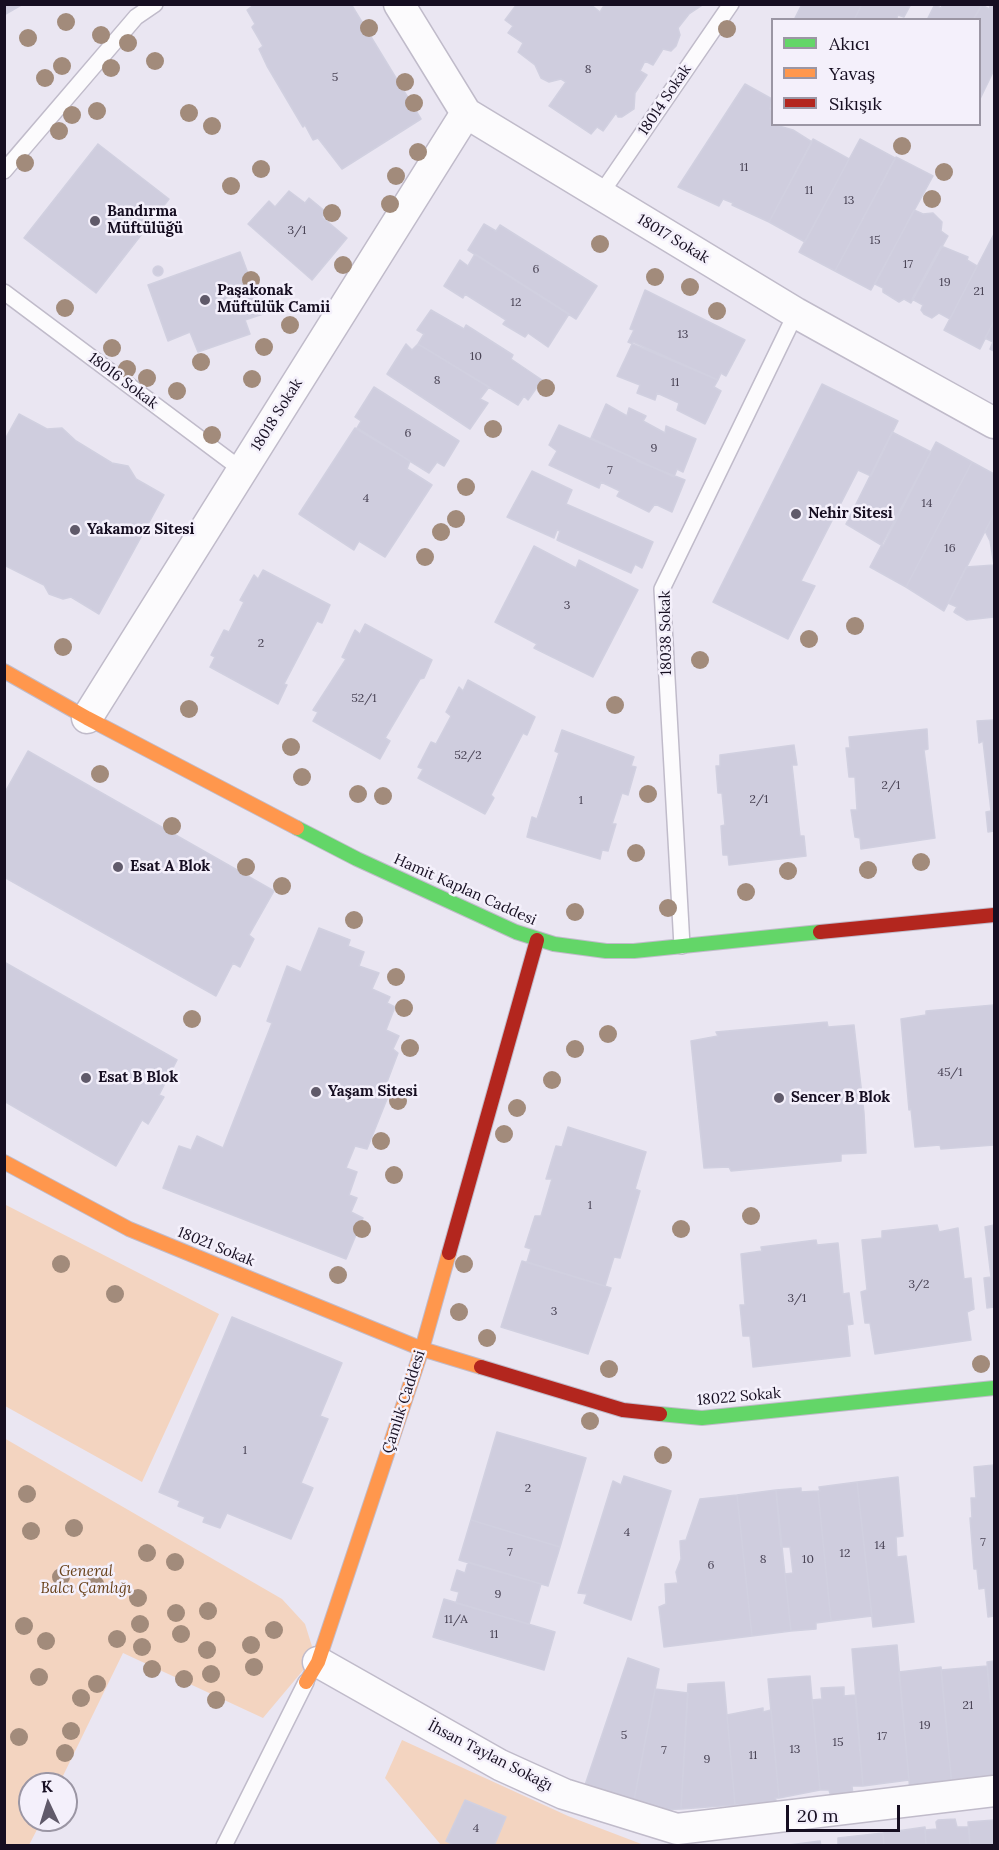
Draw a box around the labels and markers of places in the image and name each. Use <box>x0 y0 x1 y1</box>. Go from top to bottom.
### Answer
place label: Bandırma Müftülüğü <box>107 203 183 238</box>
marker: Bandırma Müftülüğü <box>88 214 102 228</box>
place label: Paşakonak Müftülük Camii <box>217 282 330 317</box>
marker: Paşakonak Müftülük Camii <box>198 293 212 307</box>
place label: Nehir Sitesi <box>808 505 893 523</box>
marker: Nehir Sitesi <box>789 507 803 521</box>
place label: Yakamoz Sitesi <box>87 521 194 539</box>
marker: Yakamoz Sitesi <box>68 523 82 537</box>
place label: Esat A Blok <box>130 858 210 876</box>
marker: Esat A Blok <box>111 860 125 874</box>
place label: Esat B Blok <box>98 1069 178 1087</box>
marker: Esat B Blok <box>79 1071 93 1085</box>
place label: Yaşam Sitesi <box>328 1083 418 1101</box>
marker: Yaşam Sitesi <box>309 1085 323 1099</box>
place label: Sencer B Blok <box>791 1089 890 1107</box>
marker: Sencer B Blok <box>772 1091 786 1105</box>

